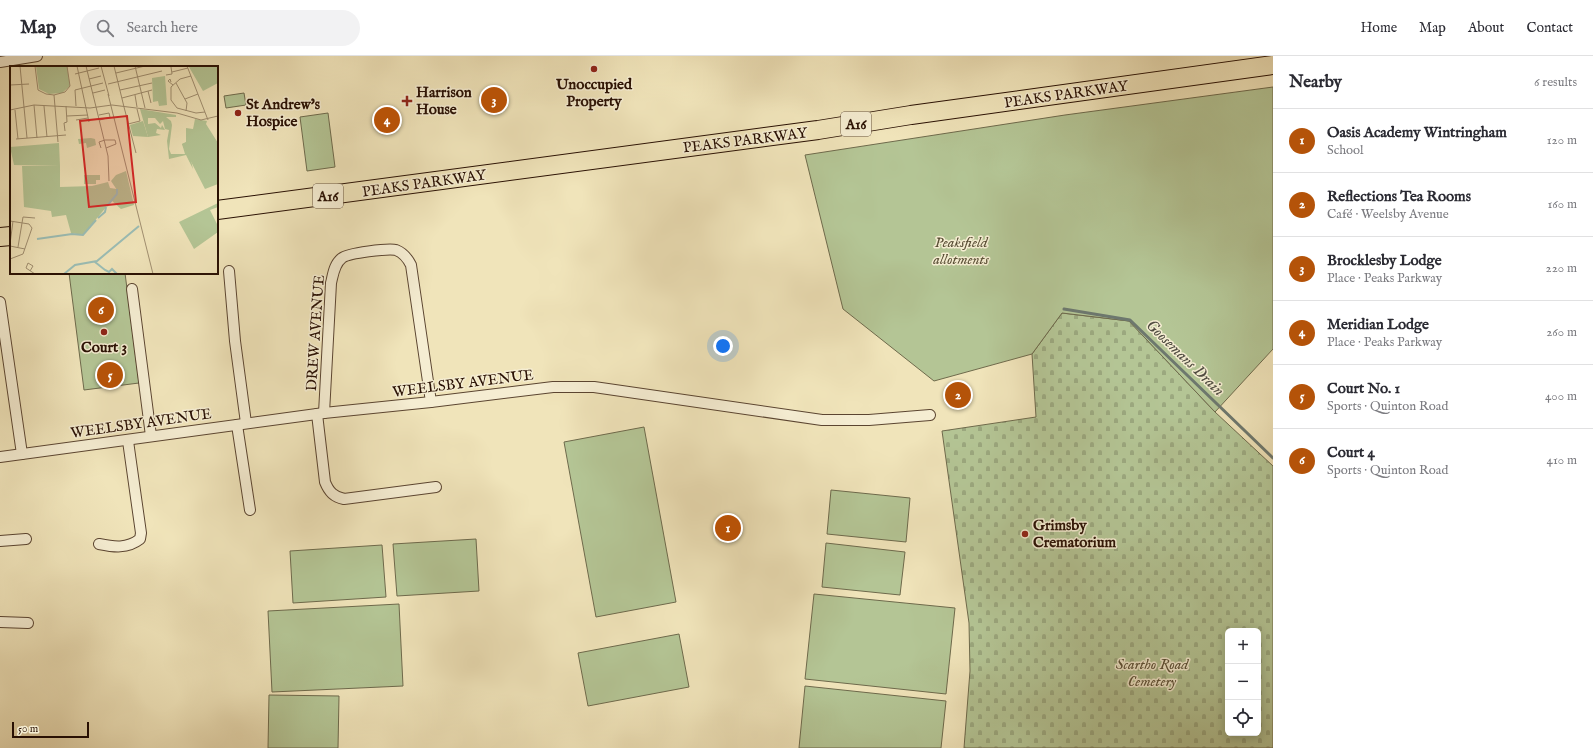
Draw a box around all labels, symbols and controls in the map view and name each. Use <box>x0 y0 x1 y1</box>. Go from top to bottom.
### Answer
search box <box>80 10 360 46</box>
text: Map <box>20 16 56 40</box>
icon: search <box>94 17 116 39</box>
text: Search here <box>126 18 198 37</box>
text: Home <box>1361 19 1397 37</box>
text: Map <box>1419 19 1446 37</box>
text: About <box>1468 19 1504 37</box>
text: Contact <box>1526 19 1573 37</box>
marker: Unoccupied Property <box>589 64 599 74</box>
inset map <box>10 66 218 274</box>
text: Nearby <box>1289 72 1342 93</box>
text: 6 results <box>1534 74 1577 91</box>
place label: Unoccupied Property <box>555 75 633 111</box>
street label: PEAKS PARKWAY <box>1003 76 1130 113</box>
place label: Harrison House <box>416 83 472 119</box>
pin: 3 <box>481 85 507 115</box>
place label: St Andrew's Hospice <box>246 95 321 131</box>
marker: Harrison House <box>401 95 413 107</box>
pin: 4 <box>374 105 400 135</box>
marker: St Andrew's Hospice <box>233 108 243 118</box>
road number: A16 <box>841 112 871 136</box>
street label: PEAKS PARKWAY <box>682 123 809 158</box>
text: Oasis Academy Wintringham <box>1327 123 1507 142</box>
text: 1 <box>1300 132 1304 149</box>
text: 120 m <box>1547 132 1577 149</box>
text: School <box>1327 142 1364 159</box>
street label: PEAKS PARKWAY <box>361 165 488 202</box>
road number: A16 <box>313 184 343 208</box>
text: Reflections Tea Rooms <box>1327 187 1471 206</box>
text: 2 <box>1299 196 1305 213</box>
text: 160 m <box>1547 196 1577 213</box>
text: Café · Weelsby Avenue <box>1327 206 1449 223</box>
park label: Peaksfield allotments <box>932 233 989 269</box>
text: Brocklesby Lodge <box>1327 251 1442 270</box>
text: 3 <box>1300 260 1304 277</box>
text: 220 m <box>1546 260 1577 277</box>
text: Place · Peaks Parkway <box>1327 270 1442 287</box>
street label: DREW AVENUE <box>302 274 329 392</box>
pin: 6 <box>88 295 114 325</box>
text: Meridian Lodge <box>1327 315 1429 334</box>
water label: Goosemans Drain <box>1141 316 1228 401</box>
text: 4 <box>1299 324 1305 341</box>
text: 260 m <box>1546 324 1577 341</box>
marker: Court 3 <box>99 327 109 337</box>
text: Place · Peaks Parkway <box>1327 334 1442 351</box>
your location <box>713 336 733 356</box>
place label: Court 3 <box>81 338 127 357</box>
pin: 5 <box>97 360 123 390</box>
street label: WEELSBY AVENUE <box>391 365 535 402</box>
text: Court No. 1 <box>1327 379 1400 398</box>
pin: 2 <box>945 380 971 410</box>
text: 5 <box>1300 388 1304 405</box>
text: 400 m <box>1545 388 1577 405</box>
text: Sports · Quinton Road <box>1327 398 1448 415</box>
street label: WEELSBY AVENUE <box>69 404 213 443</box>
text: Court 4 <box>1327 443 1375 462</box>
text: 6 <box>1299 452 1305 469</box>
text: 410 m <box>1547 452 1577 469</box>
text: Sports · Quinton Road <box>1327 462 1448 479</box>
pin: 1 <box>715 513 741 543</box>
place label: Grimsby Crematorium <box>1033 516 1116 552</box>
marker: Grimsby Crematorium <box>1020 529 1030 539</box>
map controls <box>1225 628 1261 736</box>
button: + <box>1225 628 1261 664</box>
park label: Scartho Road Cemetery <box>1116 655 1189 691</box>
button: − <box>1225 664 1261 700</box>
button: locate <box>1225 700 1261 736</box>
scale bar <box>12 720 89 739</box>
text: 50 m <box>18 722 38 736</box>

